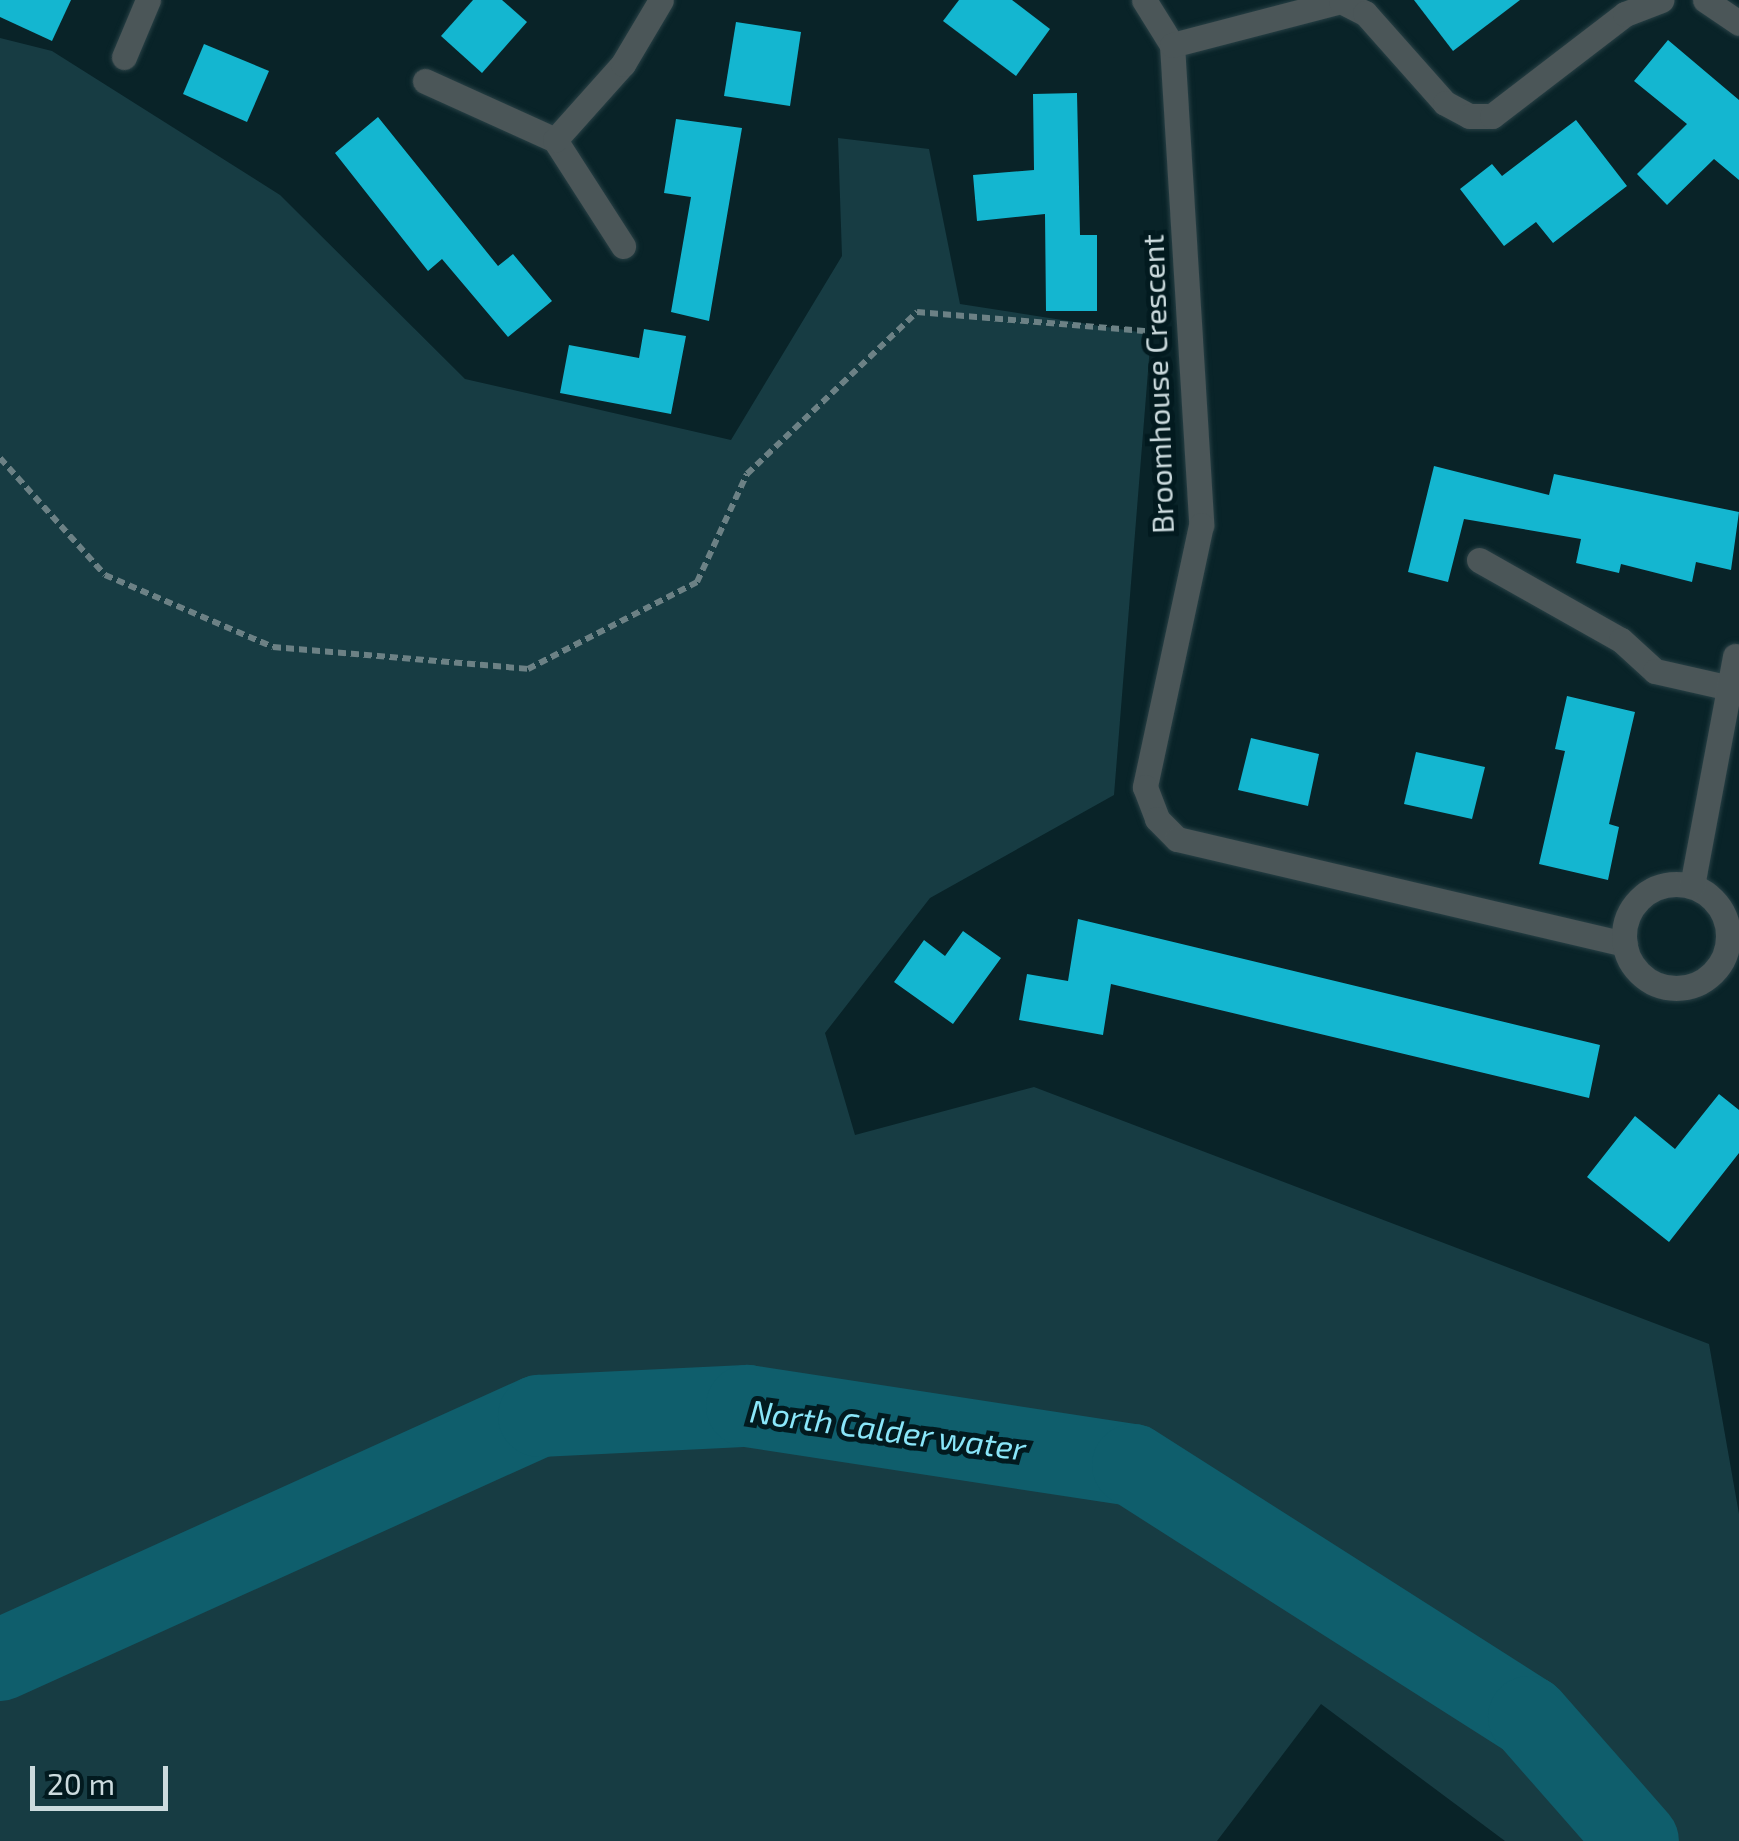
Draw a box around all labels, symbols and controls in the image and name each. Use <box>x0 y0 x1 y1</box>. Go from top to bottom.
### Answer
street label: Broomhouse Crescent <box>1134 234 1180 534</box>
water label: North Calder water <box>747 1391 1029 1467</box>
scale bar <box>35 1746 172 1808</box>
text: 20 m <box>47 1765 115 1801</box>

